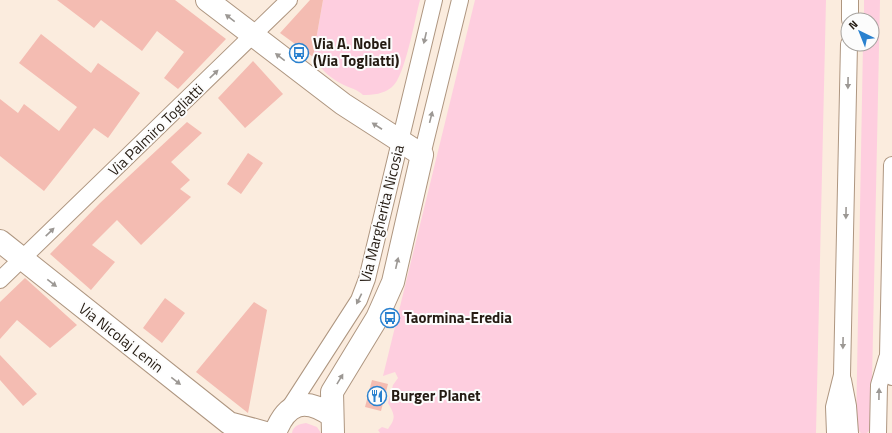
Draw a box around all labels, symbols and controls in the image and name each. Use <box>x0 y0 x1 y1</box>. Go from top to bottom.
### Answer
north arrow <box>840 12 880 52</box>
one-way arrow <box>225 14 236 22</box>
text: N <box>845 16 861 33</box>
place label: Via A. Nobel (Via Togliatti) <box>313 32 400 72</box>
one-way arrow <box>422 32 428 44</box>
bus stop icon: Via A. Nobel (Via Togliatti) <box>288 42 310 64</box>
one-way arrow <box>275 53 286 62</box>
one-way arrow <box>209 69 219 79</box>
one-way arrow <box>845 77 851 90</box>
street label: Via Palmiro Togliatti <box>103 78 209 181</box>
one-way arrow <box>428 111 434 123</box>
one-way arrow <box>372 122 382 130</box>
street label: Via Margherita Nicosia <box>353 142 410 285</box>
one-way arrow <box>842 207 849 219</box>
one-way arrow <box>45 227 55 237</box>
one-way arrow <box>395 257 401 270</box>
one-way arrow <box>47 279 58 288</box>
one-way arrow <box>356 294 362 305</box>
street label: Via Nicolaj Lenin <box>74 297 169 378</box>
place label: Taormina-Eredia <box>404 306 512 329</box>
bus stop icon: Taormina-Eredia <box>379 307 401 329</box>
one-way arrow <box>840 337 846 350</box>
one-way arrow <box>337 373 344 385</box>
one-way arrow <box>171 377 182 386</box>
place label: Burger Planet <box>391 384 481 407</box>
restaurant icon: Burger Planet <box>366 385 388 407</box>
one-way arrow <box>876 387 882 400</box>

